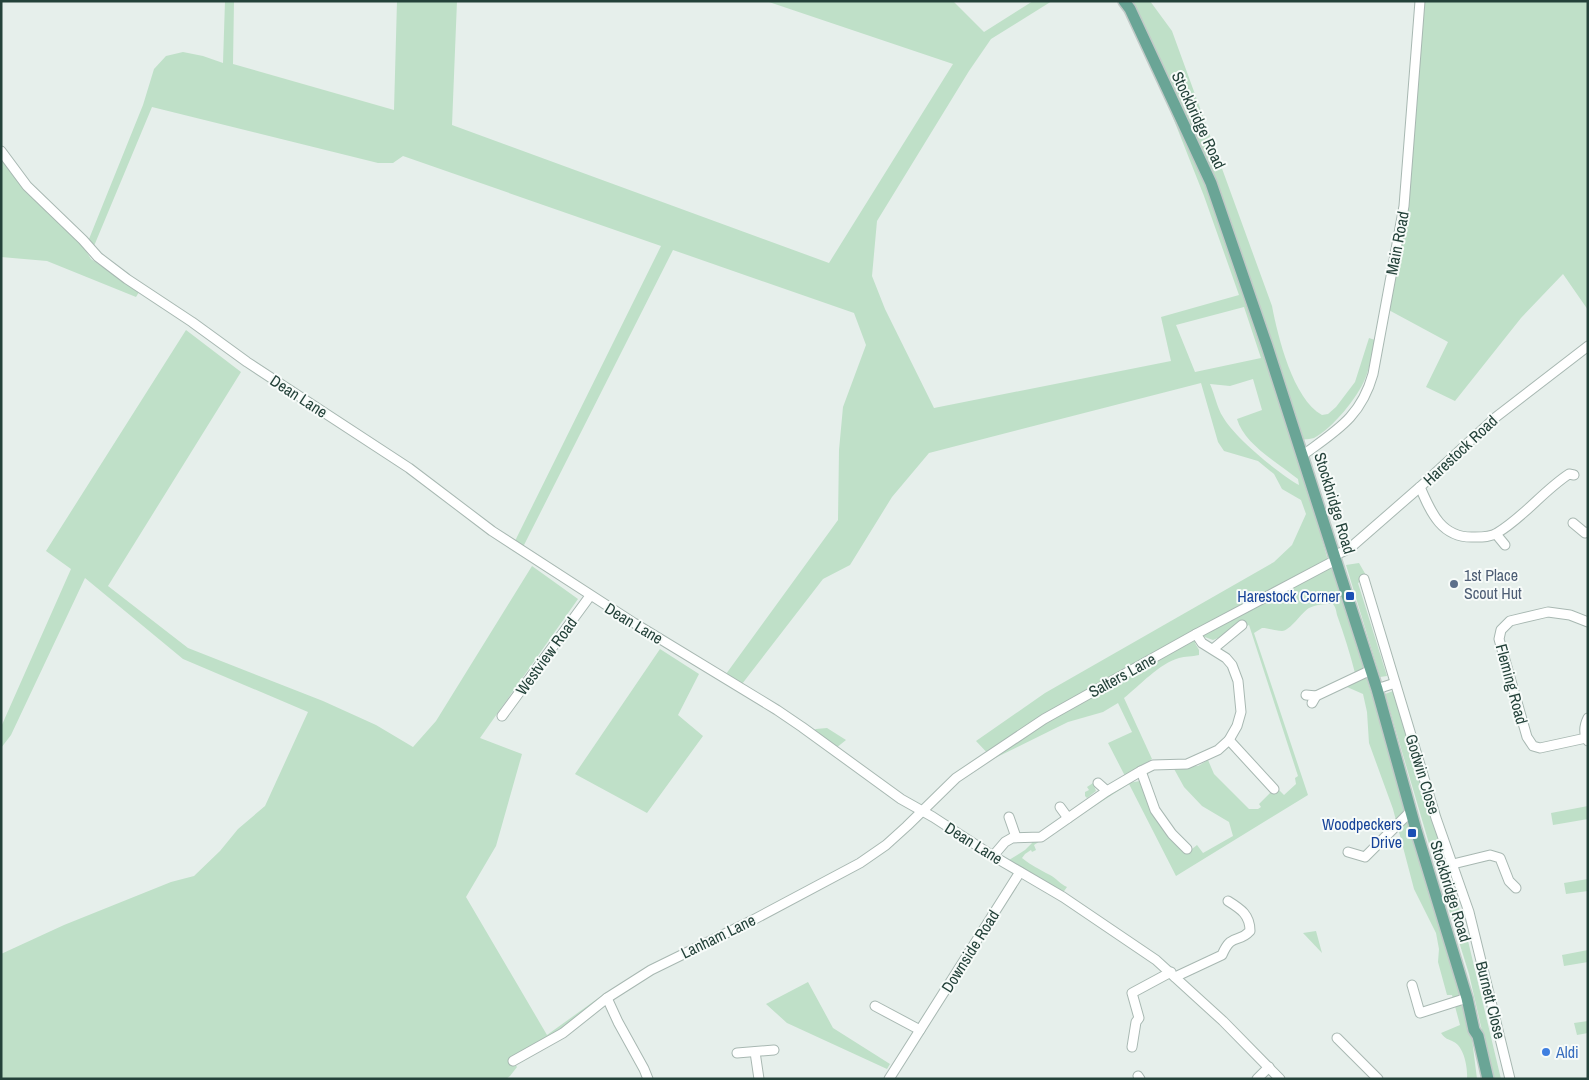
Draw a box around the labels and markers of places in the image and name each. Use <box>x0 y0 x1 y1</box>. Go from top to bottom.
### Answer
place label: 1st Place Scout Hut <box>1464 564 1522 604</box>
marker: 1st Place Scout Hut <box>1448 578 1460 590</box>
place label: Harestock Corner <box>1237 585 1341 607</box>
marker: Harestock Corner <box>1344 590 1356 602</box>
place label: Woodpeckers Drive <box>1322 813 1402 853</box>
marker: Woodpeckers Drive <box>1406 827 1418 839</box>
place label: Aldi <box>1555 1041 1579 1063</box>
marker: Aldi <box>1540 1046 1552 1058</box>

